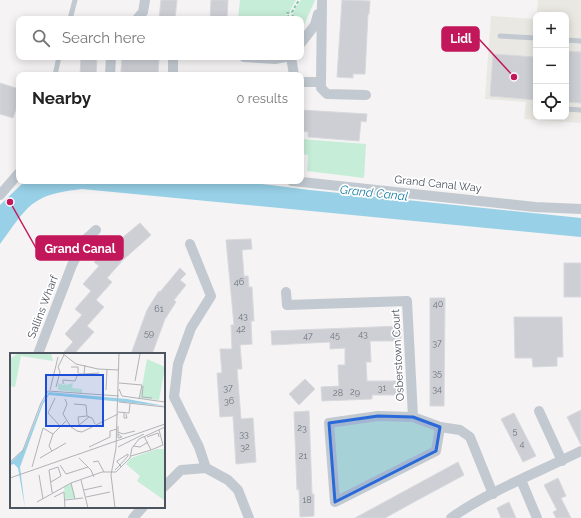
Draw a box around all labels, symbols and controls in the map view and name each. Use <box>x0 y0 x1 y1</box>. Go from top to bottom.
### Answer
map controls <box>533 12 569 120</box>
button: + <box>533 12 569 48</box>
search box <box>16 16 304 60</box>
icon: search <box>30 27 52 49</box>
callout: Lidl <box>442 27 479 51</box>
text: Search here <box>62 29 145 47</box>
text: Lidl <box>450 32 472 46</box>
button: − <box>533 48 569 84</box>
button: locate <box>533 84 569 120</box>
text: Nearby <box>32 88 91 108</box>
text: 0 results <box>237 91 288 106</box>
street label: Grand Canal Way <box>394 173 482 195</box>
water label: Grand Canal <box>339 182 409 204</box>
callout: Grand Canal <box>36 236 123 260</box>
text: Grand Canal <box>44 242 116 256</box>
street label: Sallins Wharf <box>25 273 61 340</box>
house number: 46 <box>234 277 245 287</box>
house number: 40 <box>433 299 444 309</box>
house number: 61 <box>154 304 164 314</box>
street label: Osberstown Court <box>389 308 407 401</box>
house number: 43 <box>238 311 248 321</box>
house number: 42 <box>236 324 246 334</box>
house number: 59 <box>144 328 154 338</box>
house number: 43 <box>358 329 368 339</box>
house number: 45 <box>330 330 340 340</box>
house number: 47 <box>303 331 313 341</box>
house number: 37 <box>432 338 442 348</box>
inset map <box>10 353 165 508</box>
house number: 35 <box>432 368 442 378</box>
house number: 37 <box>223 383 233 393</box>
house number: 31 <box>378 383 386 393</box>
house number: 34 <box>432 384 442 394</box>
house number: 29 <box>350 387 360 397</box>
house number: 28 <box>333 388 343 398</box>
house number: 36 <box>224 396 235 406</box>
house number: 23 <box>297 423 307 433</box>
house number: 5 <box>513 426 518 436</box>
house number: 33 <box>239 429 249 439</box>
house number: 4 <box>520 439 525 449</box>
house number: 32 <box>240 442 250 452</box>
house number: 21 <box>299 451 307 461</box>
house number: 18 <box>302 495 312 505</box>

